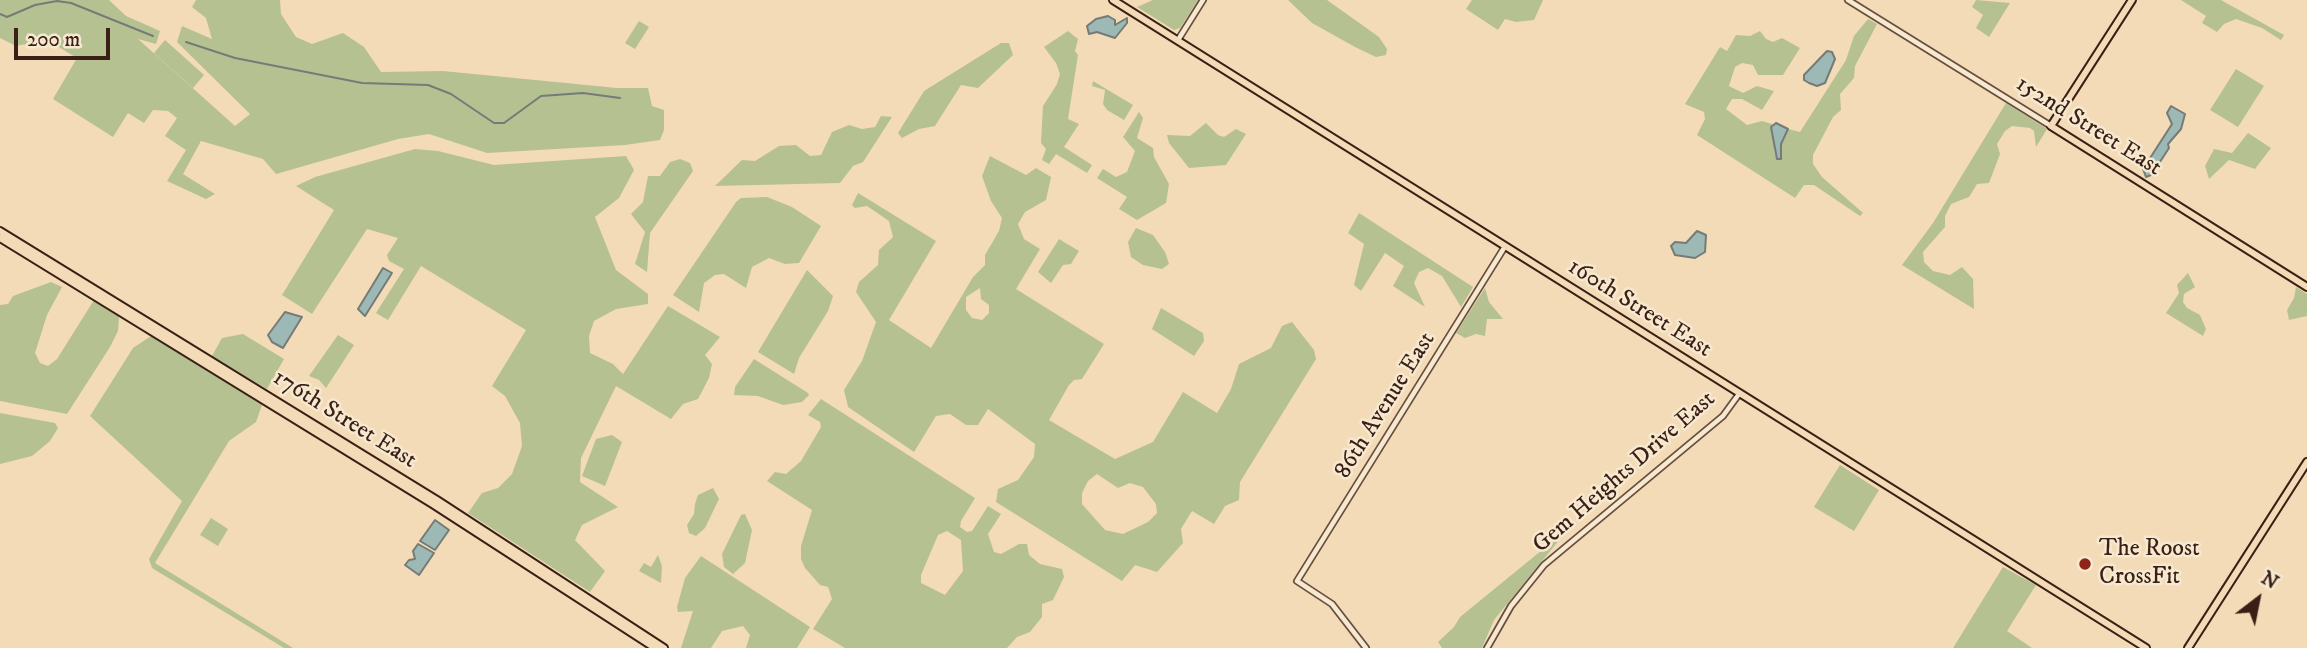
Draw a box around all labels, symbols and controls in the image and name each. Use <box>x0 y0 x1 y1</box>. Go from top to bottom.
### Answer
scale bar <box>18 14 114 58</box>
text: 200 m <box>27 27 80 53</box>
street label: 152nd Street East <box>2010 71 2166 183</box>
street label: 160th Street East <box>1562 253 1716 365</box>
street label: 86th Avenue East <box>1329 327 1443 485</box>
street label: 176th Street East <box>267 364 421 476</box>
street label: Gem Heights Drive East <box>1528 386 1722 560</box>
place label: The Roost CrossFit <box>2099 536 2200 592</box>
marker: The Roost CrossFit <box>2077 556 2093 572</box>
north arrow <box>2223 564 2293 634</box>
text: N <box>2257 567 2282 595</box>

